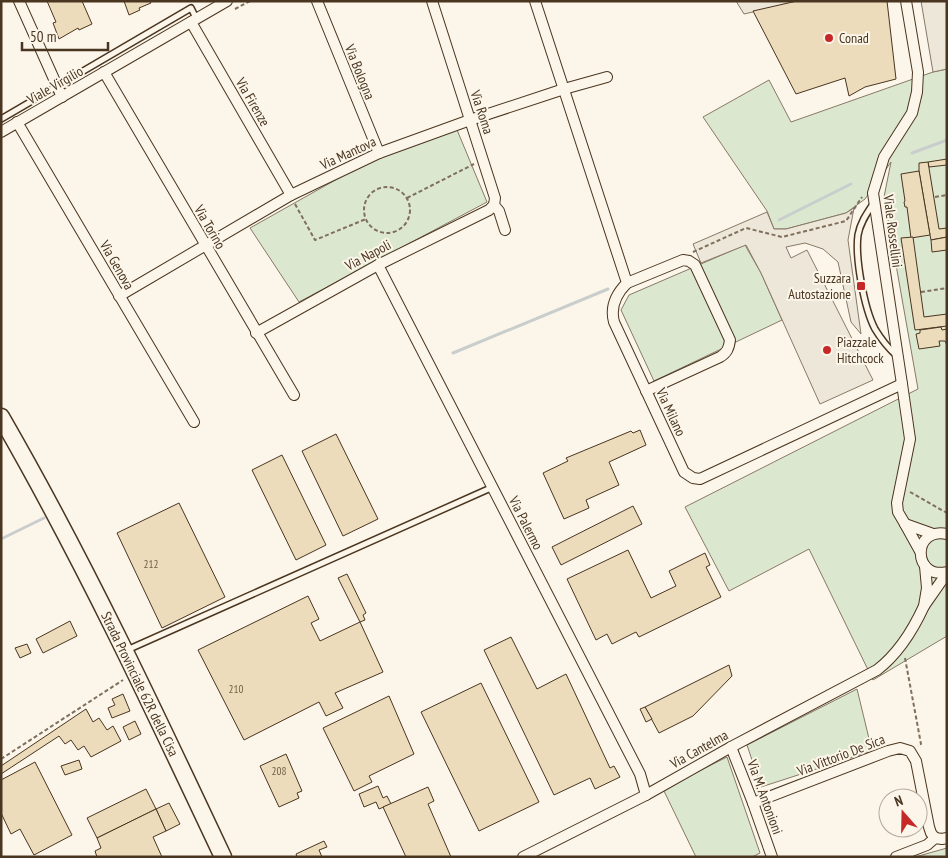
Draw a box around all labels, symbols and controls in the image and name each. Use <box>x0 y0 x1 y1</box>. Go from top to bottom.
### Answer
scale bar <box>22 20 109 52</box>
text: 50 m <box>30 27 56 46</box>
place label: Conad <box>839 29 869 47</box>
marker: Conad <box>823 32 835 44</box>
street label: Via Bologna <box>340 41 379 102</box>
street label: Viale Virgilio <box>23 62 86 109</box>
street label: Via Firenze <box>231 74 274 130</box>
street label: Via Roma <box>466 87 498 136</box>
street label: Via Mantova <box>316 132 379 174</box>
street label: Viale Rossellini <box>879 193 906 269</box>
street label: Via Torino <box>190 201 230 252</box>
street label: Via Napoli <box>341 235 394 275</box>
street label: Via Genova <box>95 236 138 293</box>
place label: Suzzara Autostazione <box>788 269 851 303</box>
marker: Suzzara Autostazione <box>855 280 867 292</box>
place label: Piazzale Hitchcock <box>837 333 884 367</box>
marker: Piazzale Hitchcock <box>821 344 833 356</box>
street label: Via Milano <box>652 384 690 439</box>
street label: Via Palermo <box>504 492 547 553</box>
house number: 212 <box>144 557 158 571</box>
street label: Strada Provinciale 62R della Cisa <box>97 609 183 759</box>
house number: 210 <box>229 682 243 696</box>
street label: Via Cantelma <box>666 726 731 773</box>
street label: Via Vittorio De Sica <box>794 730 887 780</box>
street label: Via M. Antonioni <box>743 756 787 837</box>
house number: 208 <box>272 764 286 778</box>
north arrow <box>878 788 928 838</box>
text: N <box>892 791 905 811</box>

